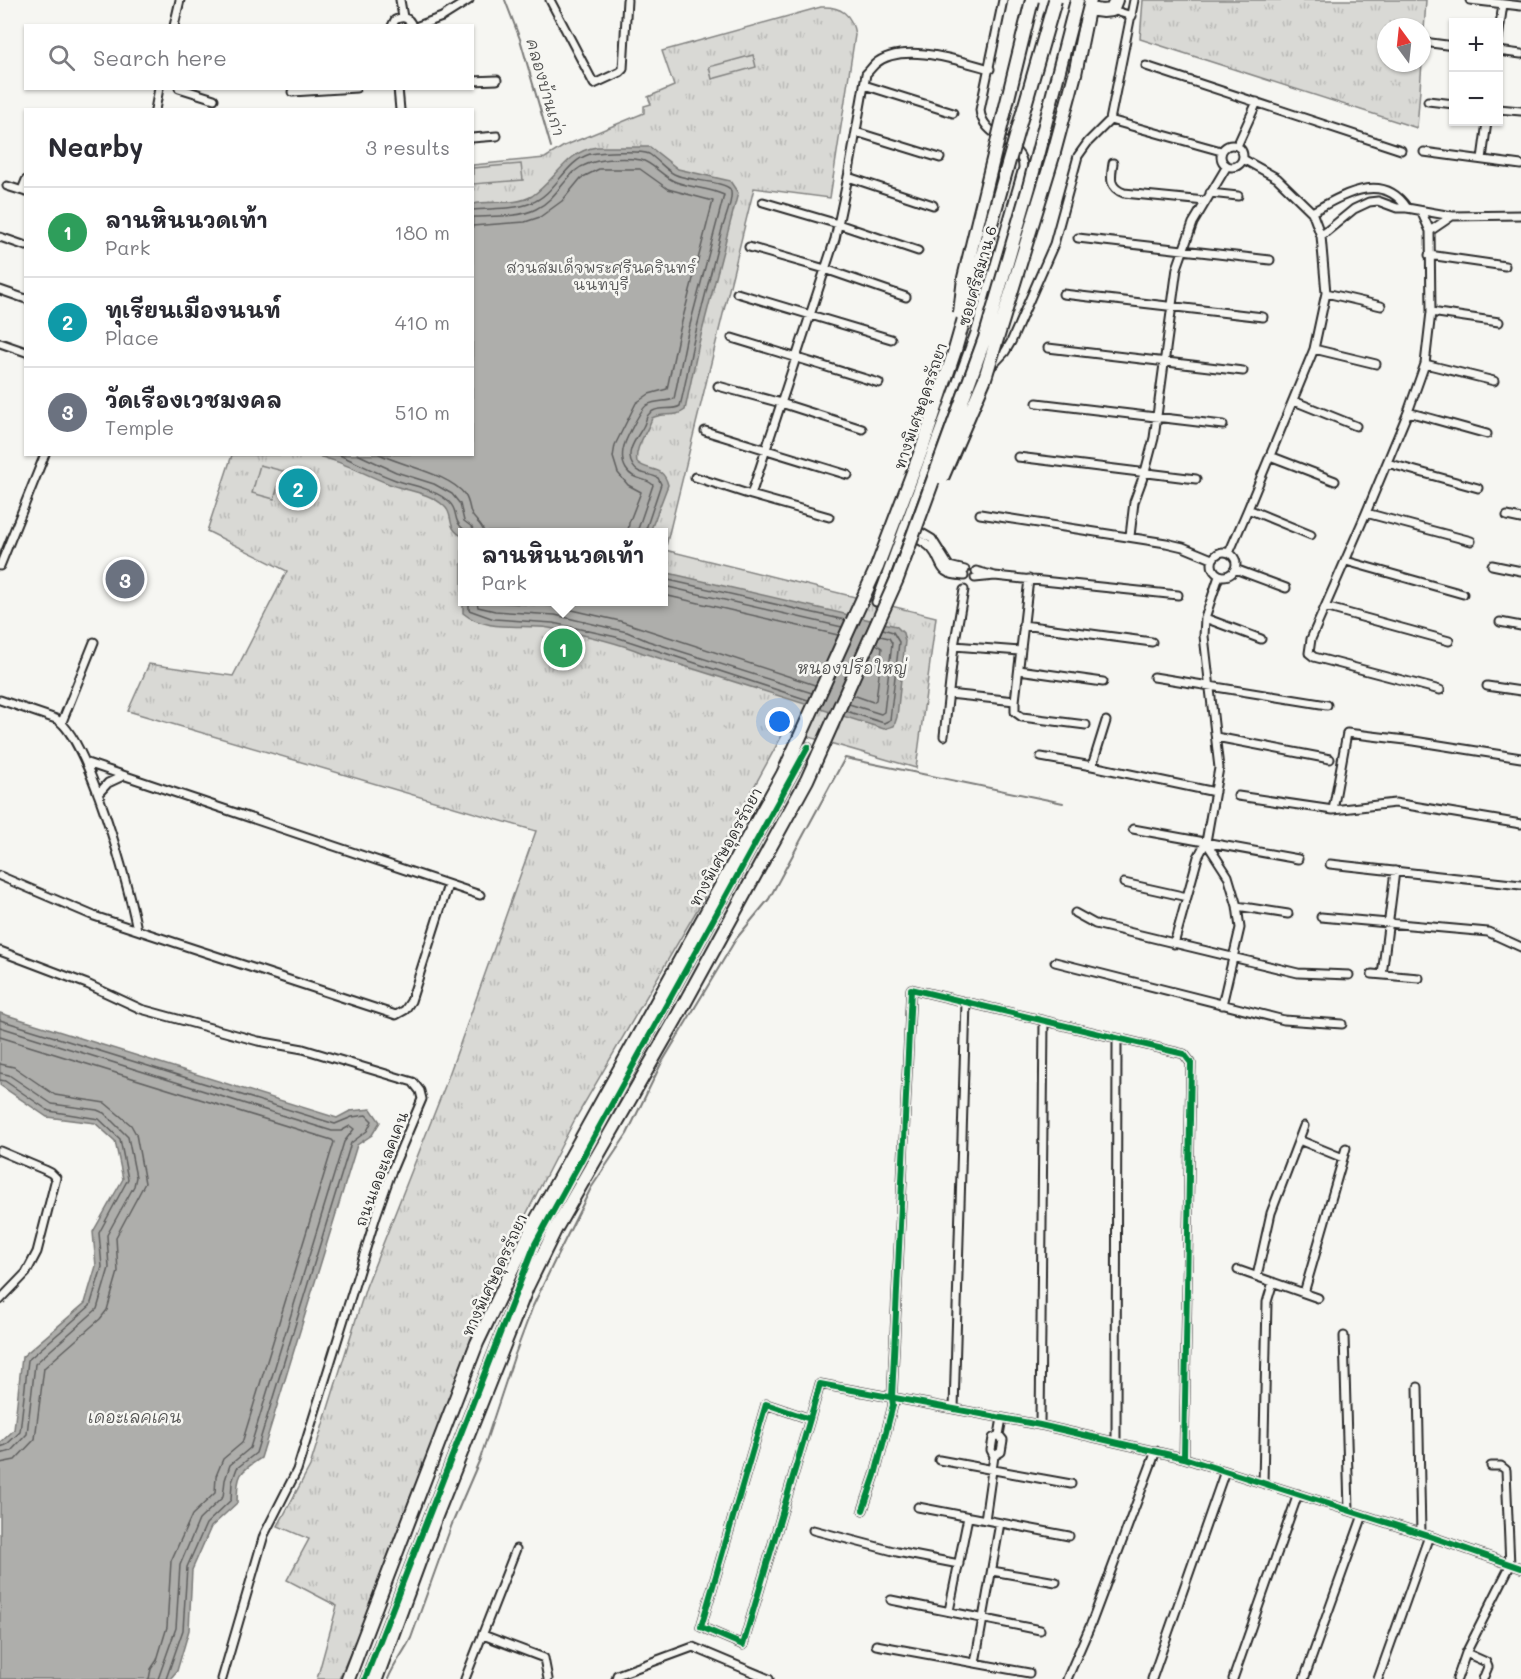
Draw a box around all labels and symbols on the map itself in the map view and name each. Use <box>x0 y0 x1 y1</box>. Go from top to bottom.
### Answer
north arrow <box>1377 18 1431 72</box>
water label: คลองบ้านเก่า <box>522 36 570 138</box>
street label: ซอยศรีสมาน 6 <box>953 223 1001 329</box>
park label: สวนสมเด็จพระศรีนครินทร์ นนทบุรี <box>506 256 696 296</box>
street label: ทางพิเศษอุดรรัถยา <box>889 340 953 473</box>
pin: 2 <box>278 466 318 510</box>
pin: 3 <box>106 556 144 602</box>
pin: 1 <box>544 626 582 670</box>
water label: หนองปรือใหญ่ <box>797 656 908 678</box>
your location <box>765 707 794 736</box>
street label: ทางพิเศษอุดรรัถยา <box>684 784 768 911</box>
street label: ถนนเดอะเลคเคน <box>350 1108 412 1229</box>
street label: ทางพิเศษอุดรรัถยา <box>457 1210 533 1341</box>
water label: เดอะเลคเคน <box>88 1406 182 1427</box>

